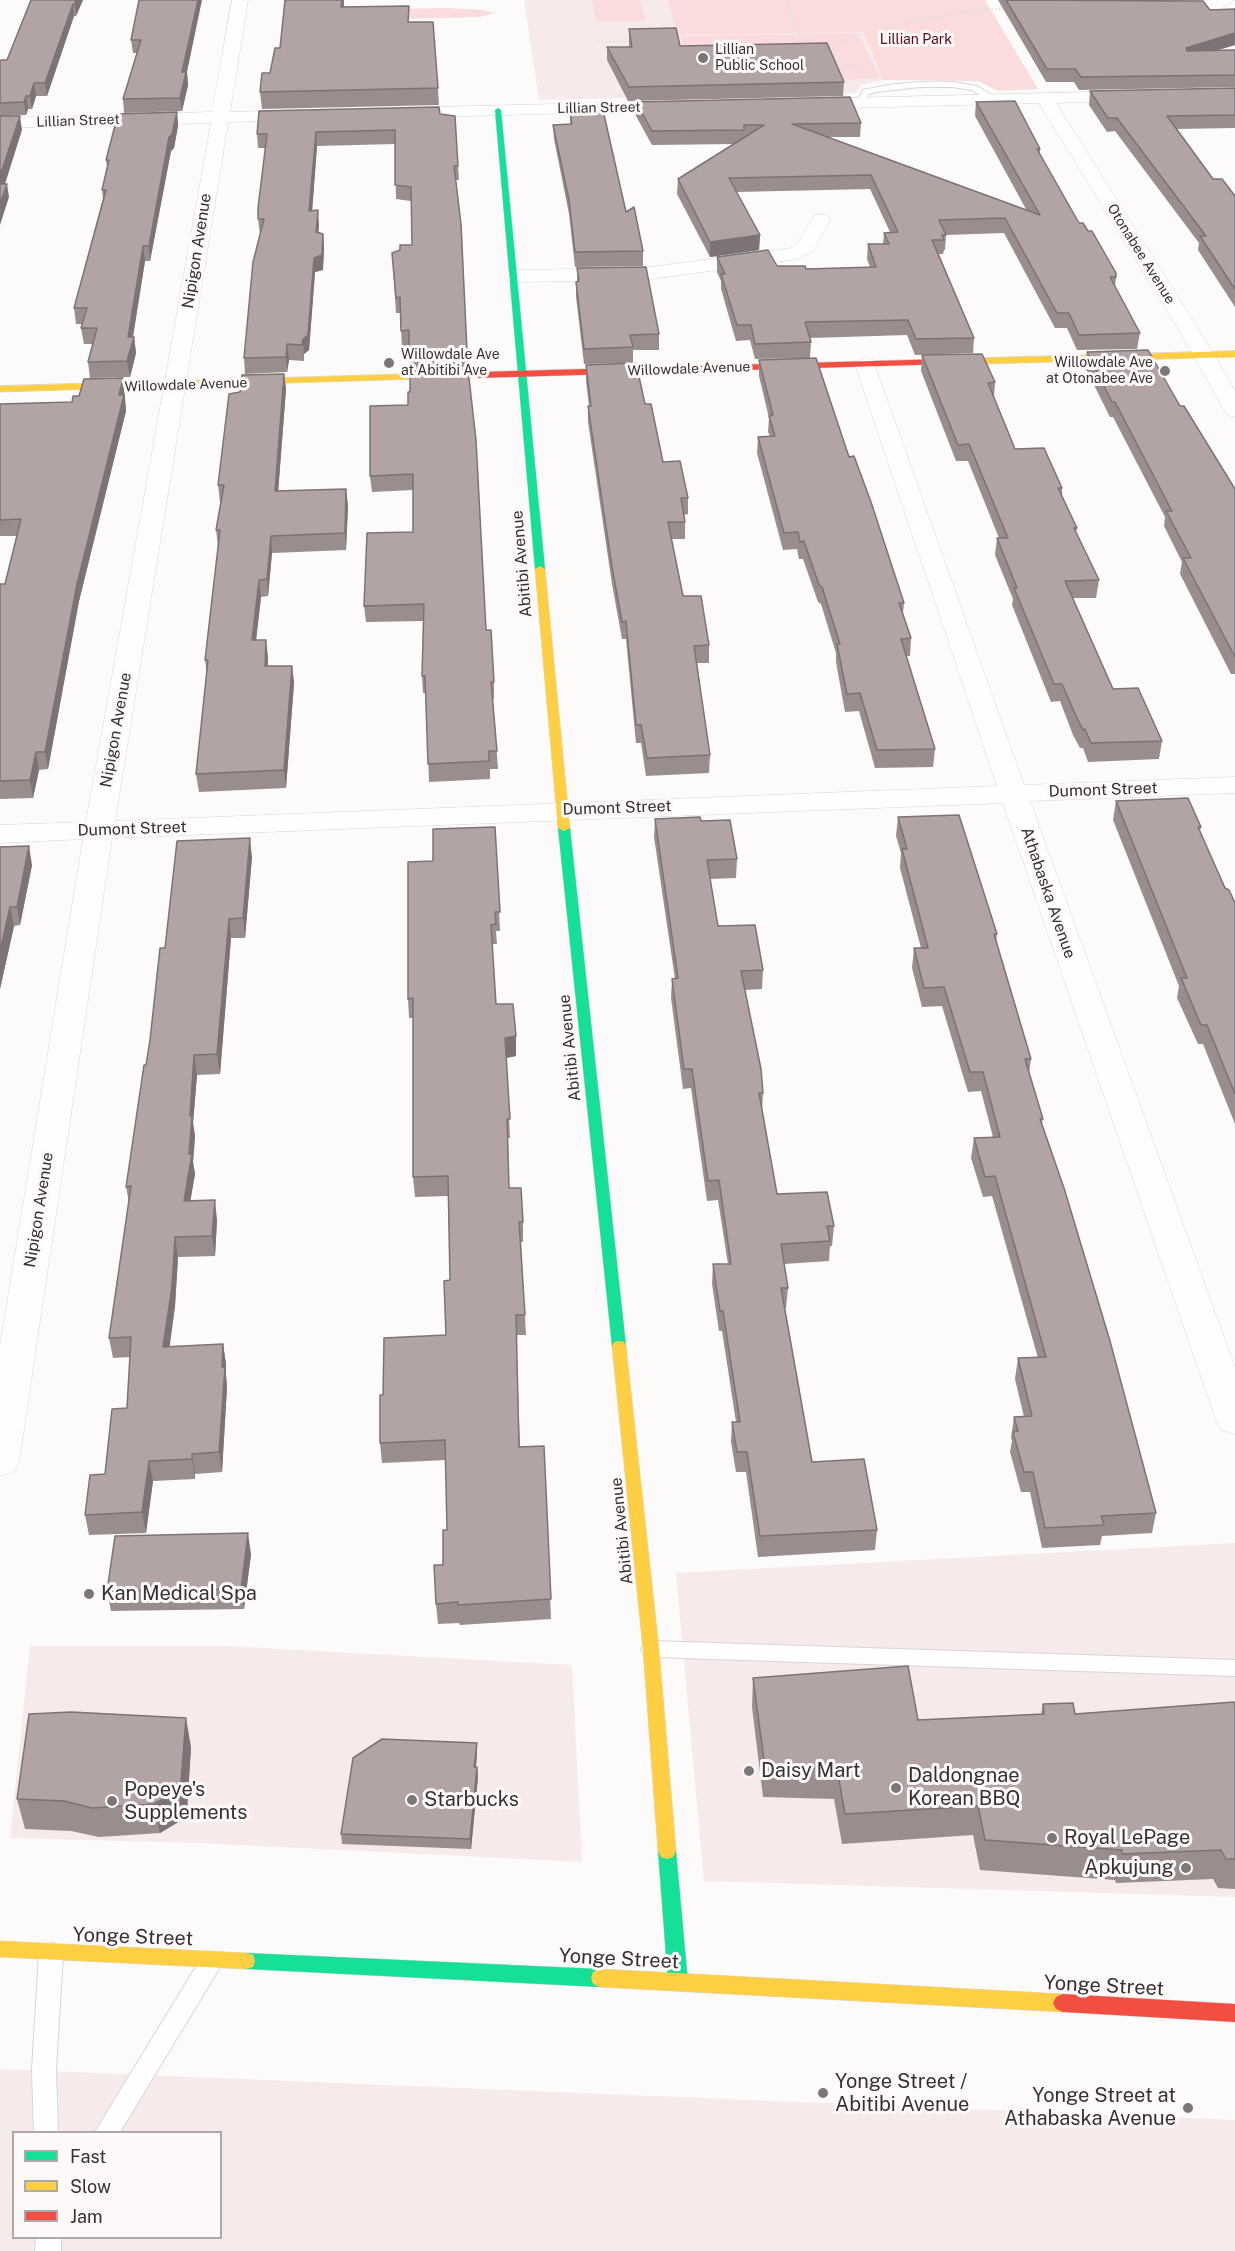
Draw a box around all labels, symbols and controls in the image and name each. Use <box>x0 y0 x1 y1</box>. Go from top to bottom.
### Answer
park label: Lillian Park <box>880 32 952 48</box>
place label: Lillian Public School <box>715 42 804 74</box>
marker: Lillian Public School <box>696 51 710 65</box>
street label: Lillian Street <box>557 99 641 117</box>
street label: Lillian Street <box>36 111 120 131</box>
street label: Nipigon Avenue <box>178 192 216 310</box>
street label: Otonabee Avenue <box>1103 201 1179 307</box>
place label: Willowdale Ave at Abitibi Ave <box>401 347 500 380</box>
place label: Willowdale Ave at Otonabee Ave <box>1046 355 1153 388</box>
marker: Willowdale Ave at Abitibi Ave <box>382 356 396 370</box>
street label: Willowdale Avenue <box>627 358 751 380</box>
marker: Willowdale Ave at Otonabee Ave <box>1158 364 1172 378</box>
street label: Willowdale Avenue <box>124 374 248 396</box>
street label: Abitibi Avenue <box>508 510 536 618</box>
street label: Nipigon Avenue <box>96 671 136 789</box>
street label: Dumont Street <box>1048 779 1158 801</box>
street label: Dumont Street <box>562 797 672 819</box>
street label: Dumont Street <box>77 818 187 840</box>
street label: Athabaska Avenue <box>1017 825 1079 961</box>
street label: Abitibi Avenue <box>555 994 585 1102</box>
street label: Nipigon Avenue <box>20 1151 58 1269</box>
street label: Abitibi Avenue <box>607 1477 637 1585</box>
place label: Kan Medical Spa <box>101 1582 257 1606</box>
marker: Kan Medical Spa <box>82 1587 96 1601</box>
place label: Daisy Mart <box>761 1759 861 1783</box>
marker: Daisy Mart <box>742 1764 756 1778</box>
place label: Daldongnae Korean BBQ <box>908 1764 1021 1811</box>
place label: Popeye's Supplements <box>124 1778 247 1825</box>
marker: Daldongnae Korean BBQ <box>889 1781 903 1795</box>
place label: Starbucks <box>424 1788 519 1812</box>
marker: Starbucks <box>405 1793 419 1807</box>
marker: Popeye's Supplements <box>105 1794 119 1808</box>
place label: Royal LePage <box>1064 1826 1190 1850</box>
marker: Royal LePage <box>1045 1831 1059 1845</box>
place label: Apkujung <box>1084 1856 1174 1880</box>
marker: Apkujung <box>1179 1861 1193 1875</box>
street label: Yonge Street <box>72 1923 194 1951</box>
street label: Yonge Street <box>558 1944 680 1974</box>
street label: Yonge Street <box>1043 1971 1165 2001</box>
place label: Yonge Street / Abitibi Avenue <box>835 2070 969 2117</box>
place label: Yonge Street at Athabaska Avenue <box>1004 2084 1176 2131</box>
marker: Yonge Street / Abitibi Avenue <box>816 2086 830 2100</box>
marker: Yonge Street at Athabaska Avenue <box>1181 2101 1195 2115</box>
legend <box>12 2131 222 2239</box>
text: Fast <box>70 2146 106 2167</box>
text: Slow <box>70 2176 111 2197</box>
text: Jam <box>70 2206 103 2227</box>

